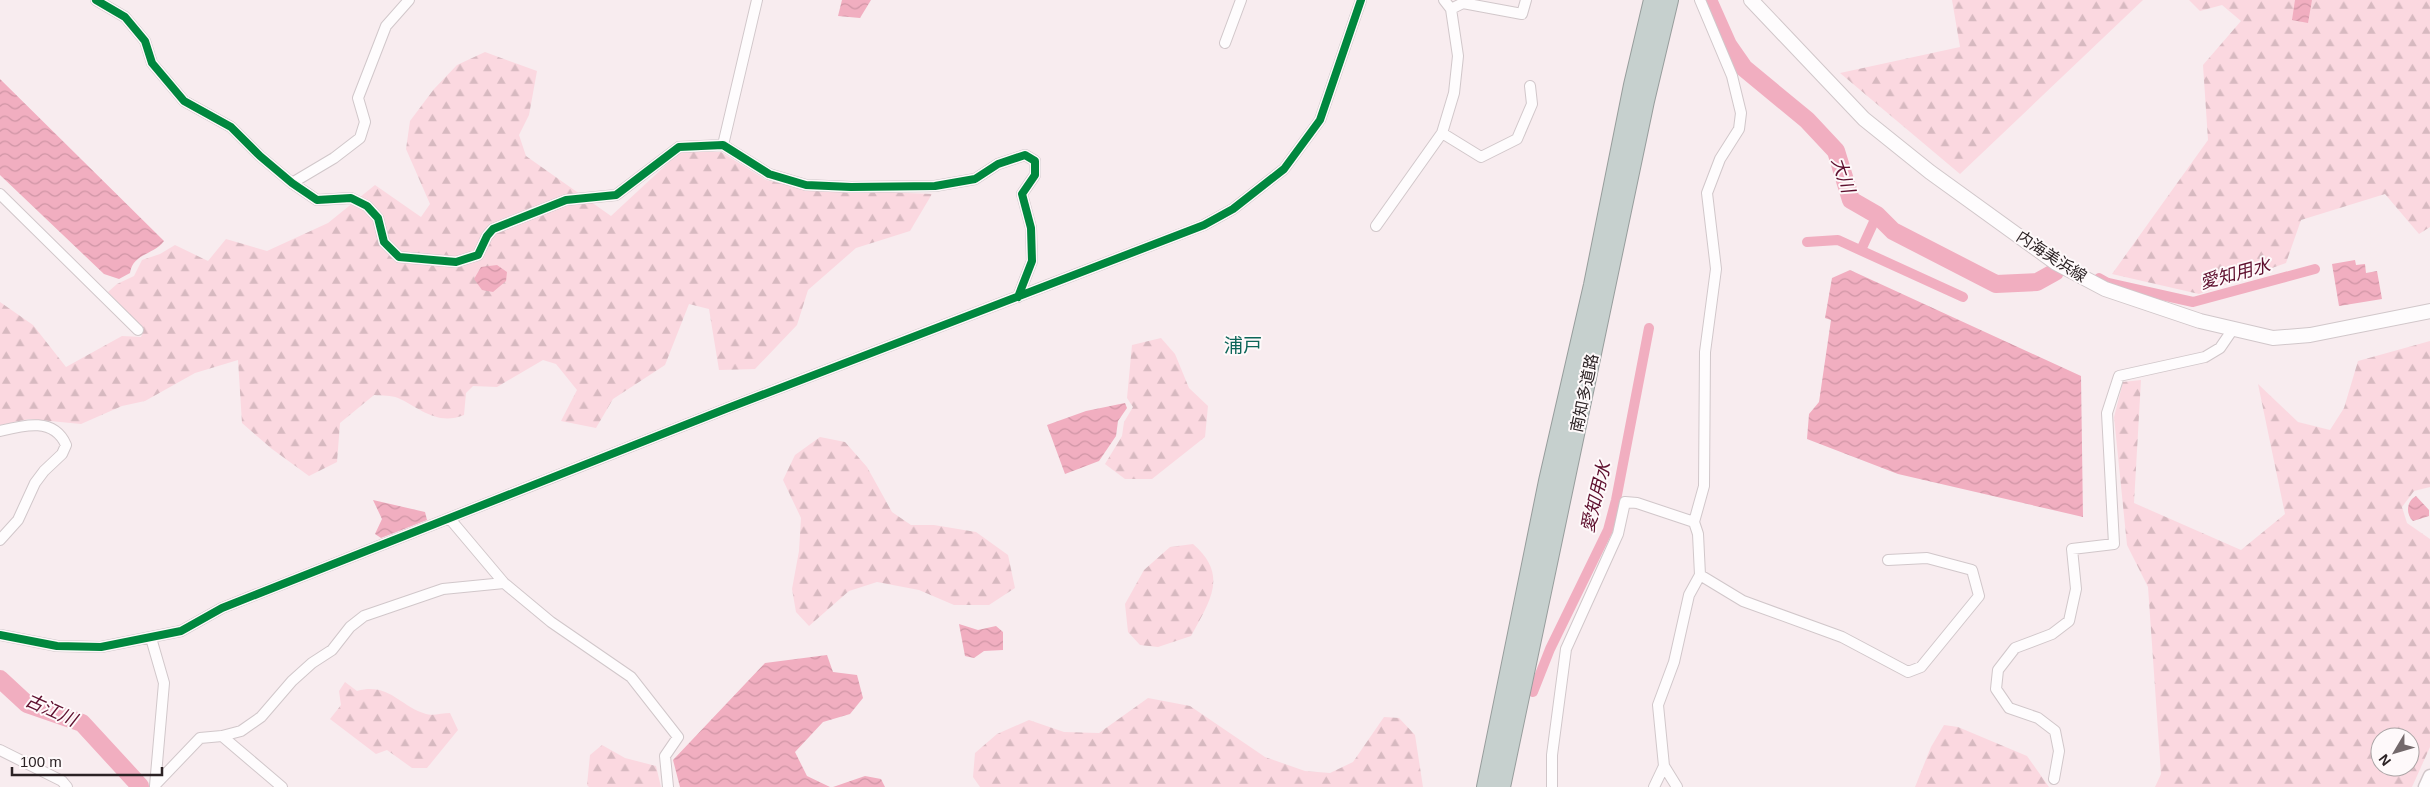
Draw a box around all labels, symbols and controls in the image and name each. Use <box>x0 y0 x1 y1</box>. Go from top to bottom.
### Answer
water label: 大川 <box>1828 155 1859 197</box>
street label: 内海美浜線 <box>2014 228 2090 285</box>
water label: 愛知用水 <box>2198 255 2274 293</box>
district label: 浦戸 <box>1224 335 1262 356</box>
street label: 南知多道路 <box>1568 352 1601 434</box>
water label: 愛知用水 <box>1578 458 1615 534</box>
water label: 古江川 <box>22 690 82 731</box>
north arrow <box>2370 727 2420 777</box>
scale bar <box>12 744 162 776</box>
text: N <box>2375 751 2394 769</box>
text: 100 m <box>20 753 62 770</box>

